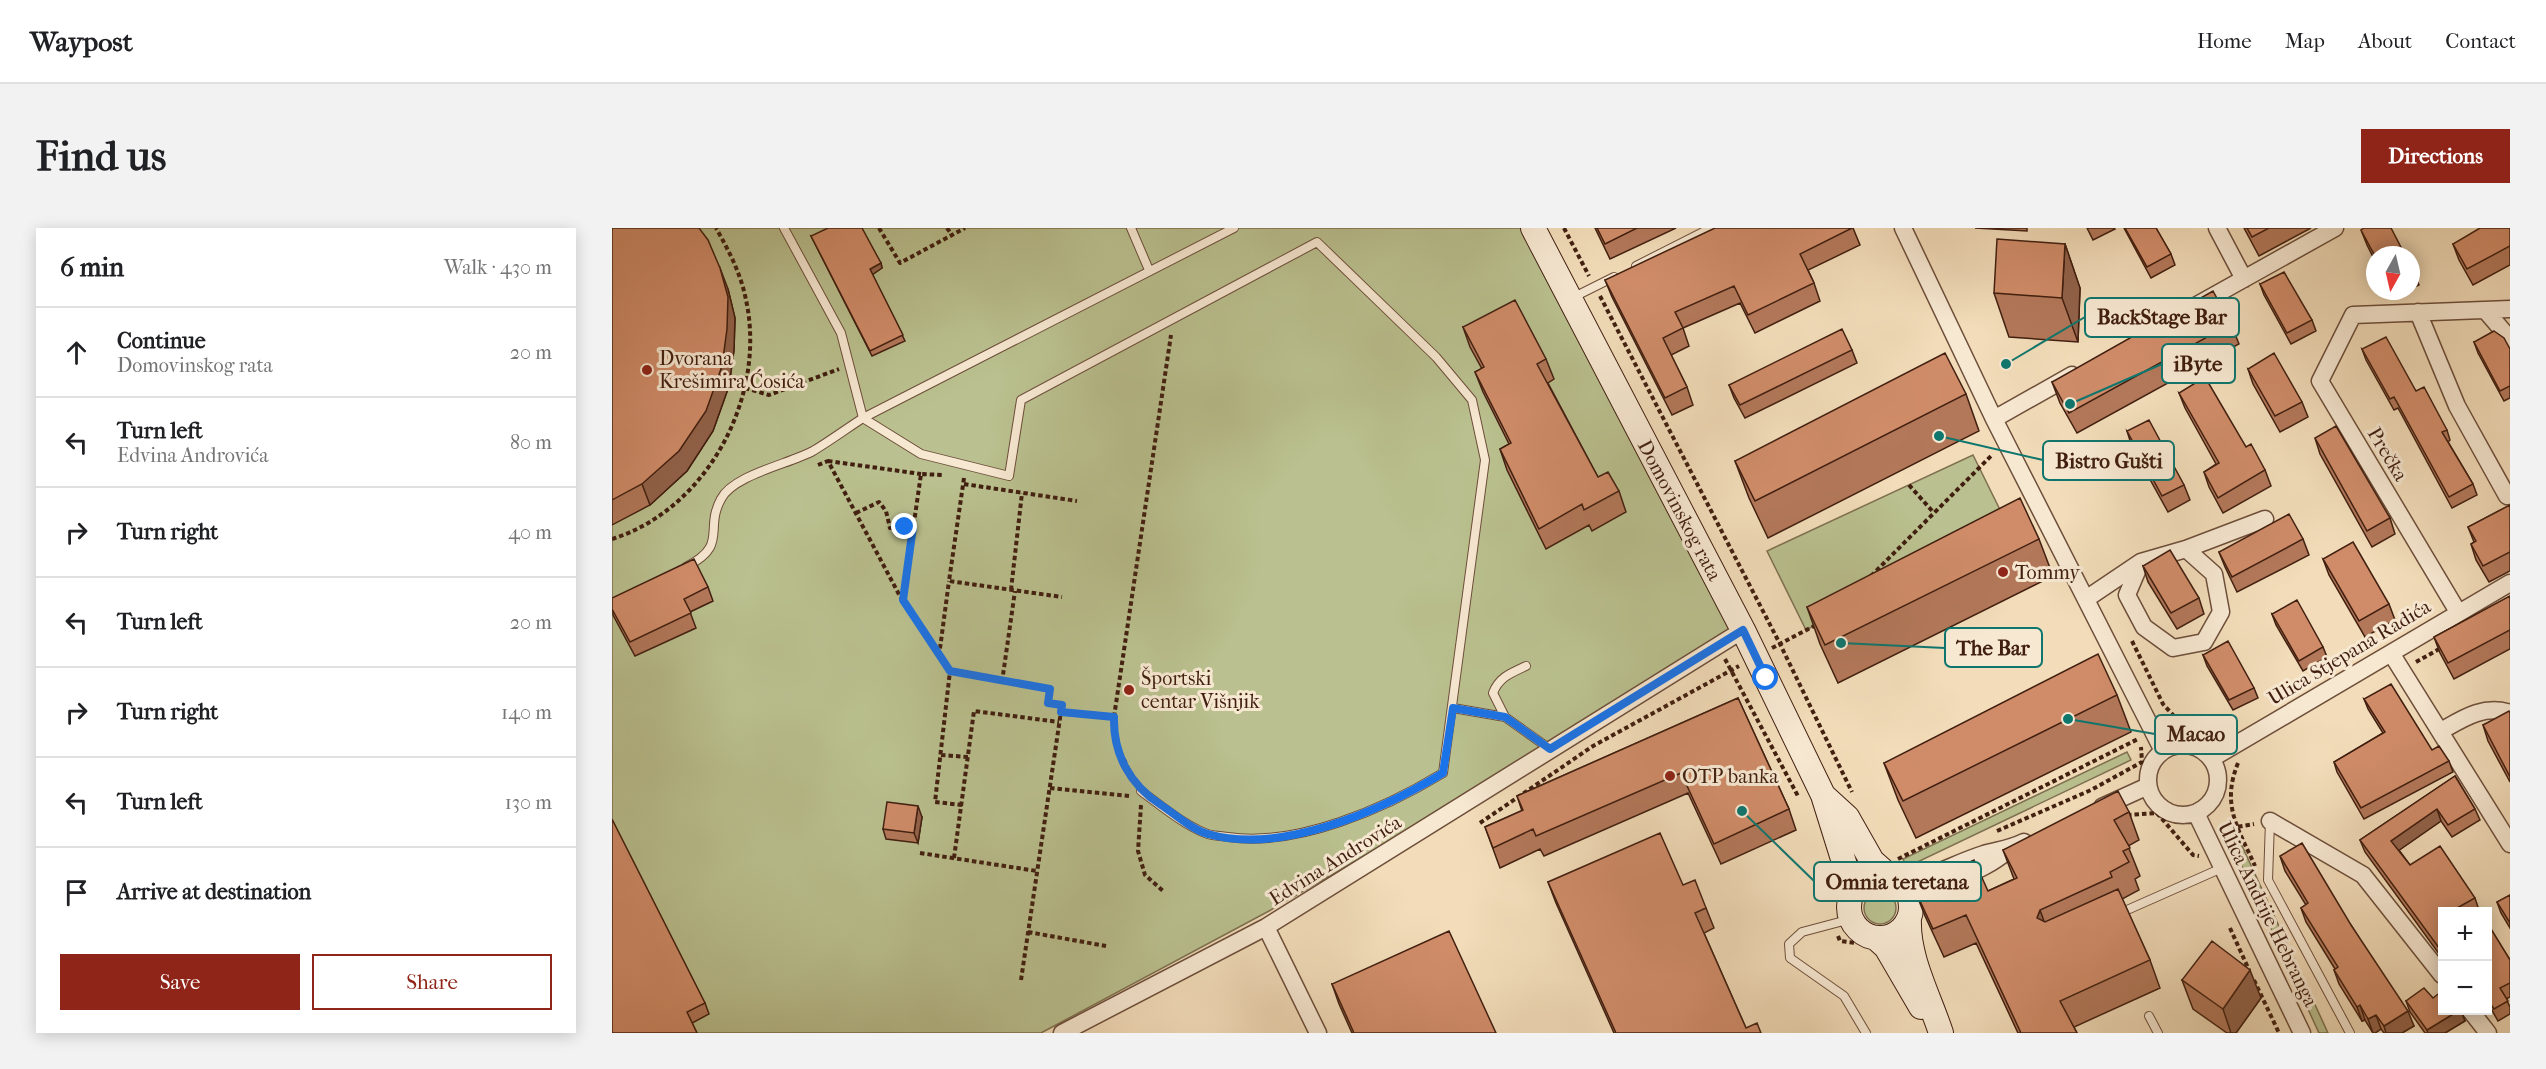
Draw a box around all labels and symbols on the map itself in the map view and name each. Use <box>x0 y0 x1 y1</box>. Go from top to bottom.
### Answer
north arrow <box>2366 246 2420 300</box>
callout: BackStage Bar <box>2085 298 2239 337</box>
text: BackStage Bar <box>2097 305 2228 329</box>
callout: iByte <box>2162 344 2235 383</box>
place label: Dvorana Krešimira Ćosića <box>659 347 805 393</box>
text: iByte <box>2173 352 2223 376</box>
marker: Dvorana Krešimira Ćosića <box>640 363 654 377</box>
street label: Prečka <box>2363 423 2413 486</box>
street label: Domovinskog rata <box>1633 436 1727 585</box>
callout: Bistro Gušti <box>2043 441 2174 480</box>
text: Bistro Gušti <box>2055 449 2163 473</box>
route end <box>891 513 917 539</box>
place label: Tommy <box>2015 561 2081 584</box>
marker: Tommy <box>1996 565 2010 579</box>
street label: Ulica Stjepana Radića <box>2264 594 2435 710</box>
callout: The Bar <box>1945 628 2042 667</box>
text: The Bar <box>1955 636 2031 660</box>
route start <box>1752 664 1778 690</box>
place label: Športski centar Višnjik <box>1141 666 1260 713</box>
marker: Športski centar Višnjik <box>1122 683 1136 697</box>
callout: Macao <box>2155 715 2237 754</box>
text: Macao <box>2166 722 2226 746</box>
place label: OTP banka <box>1682 765 1779 788</box>
marker: OTP banka <box>1663 769 1677 783</box>
street label: Edvina Androvića <box>1265 810 1406 910</box>
street label: Ulica Andrije Hebranga <box>2213 818 2323 1011</box>
callout: Omnia teretana <box>1814 862 1981 901</box>
text: Omnia teretana <box>1826 870 1970 894</box>

